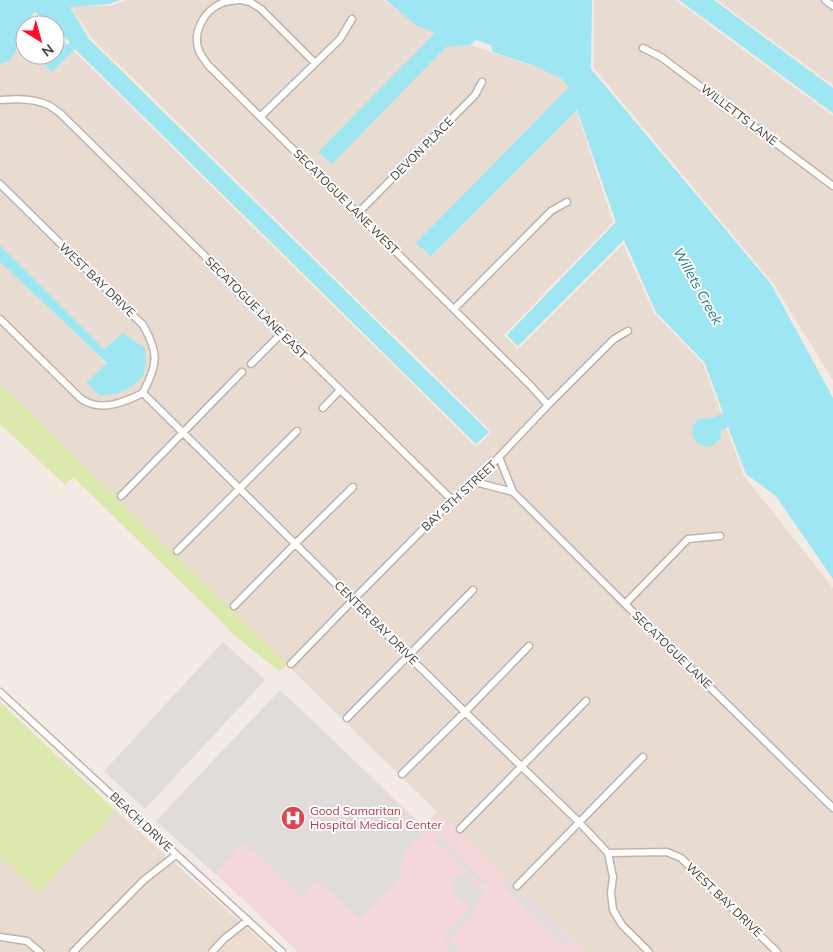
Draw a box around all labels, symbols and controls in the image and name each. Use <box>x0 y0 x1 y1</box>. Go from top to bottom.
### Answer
north arrow <box>15 15 65 65</box>
text: N <box>38 40 57 61</box>
street label: WILLETTS LANE <box>698 81 781 148</box>
street label: DEVON PLACE <box>387 114 456 183</box>
street label: SECATOGUE LANE WEST <box>290 146 403 258</box>
street label: WEST BAY DRIVE <box>56 239 139 320</box>
water label: Willets Creek <box>669 244 727 329</box>
street label: SECATOGUE LANE EAST <box>202 253 311 362</box>
street label: BAY 5TH STREET <box>418 456 500 534</box>
street label: CENTER BAY DRIVE <box>331 578 421 668</box>
street label: SECATOGUE LANE <box>629 608 715 692</box>
street label: BEACH DRIVE <box>107 789 176 854</box>
place label: Good Samaritan Hospital Medical Center <box>310 803 442 832</box>
hospital icon: Good Samaritan Hospital Medical Center <box>280 805 306 831</box>
street label: WEST BAY DRIVE <box>683 859 766 940</box>

